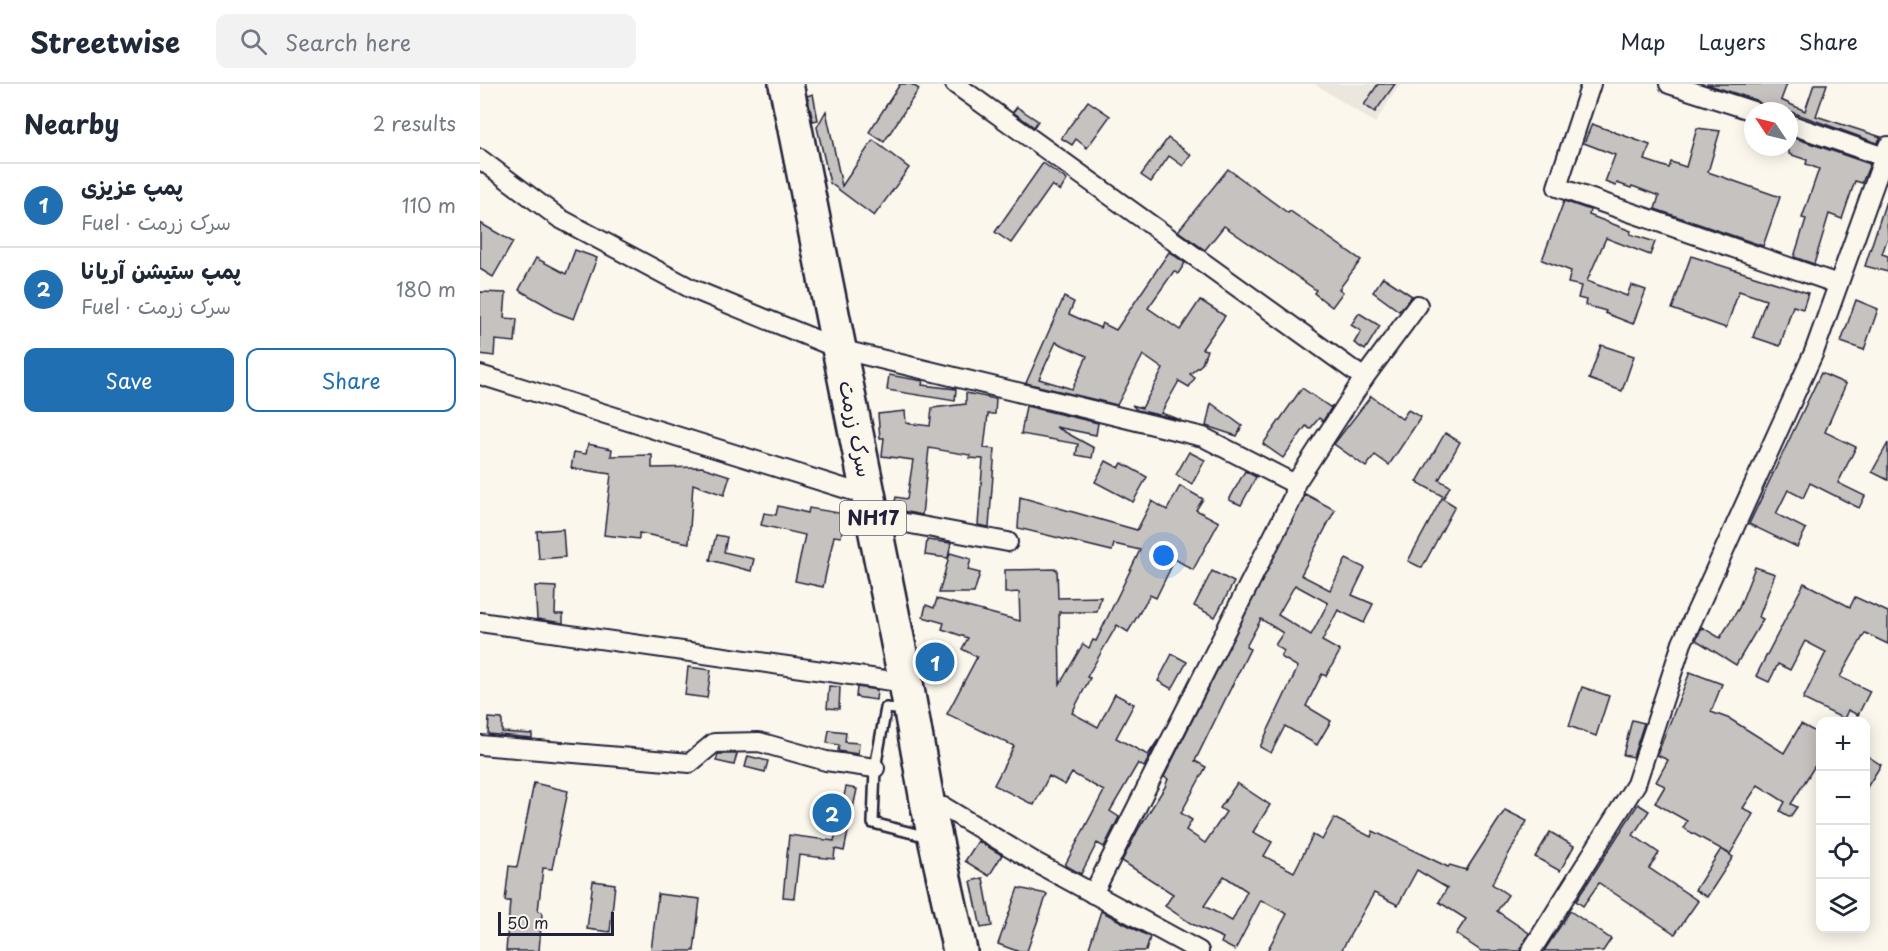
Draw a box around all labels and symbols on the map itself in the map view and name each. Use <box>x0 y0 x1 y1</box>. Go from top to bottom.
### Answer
north arrow <box>1744 102 1798 156</box>
street label: سرک زرمت <box>832 377 882 480</box>
road number: NH17 <box>840 501 906 535</box>
your location <box>1149 541 1178 570</box>
pin: 1 <box>916 640 954 684</box>
pin: 2 <box>812 790 852 836</box>
scale bar <box>498 909 614 936</box>

